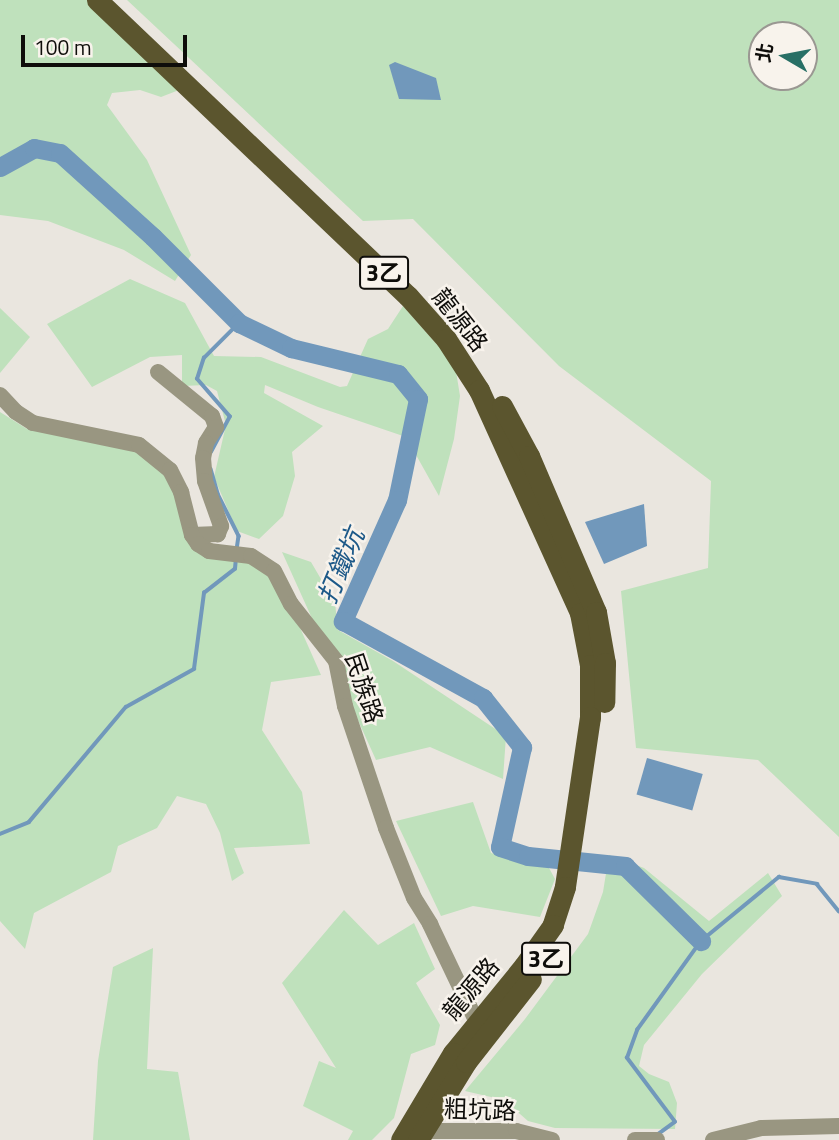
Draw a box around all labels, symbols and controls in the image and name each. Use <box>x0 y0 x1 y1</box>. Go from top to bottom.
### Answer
scale bar <box>24 21 191 65</box>
north arrow <box>748 21 818 91</box>
text: 100 m <box>34 31 91 63</box>
text: 北 <box>748 41 780 65</box>
road number: 3乙 <box>358 254 410 292</box>
street label: 龍源路 <box>426 283 494 357</box>
water label: 打鐵坑 <box>311 524 371 608</box>
street label: 民族路 <box>339 649 389 727</box>
road number: 3乙 <box>520 940 572 978</box>
street label: 龍源路 <box>437 952 505 1026</box>
street label: 粗坑路 <box>444 1094 516 1126</box>

